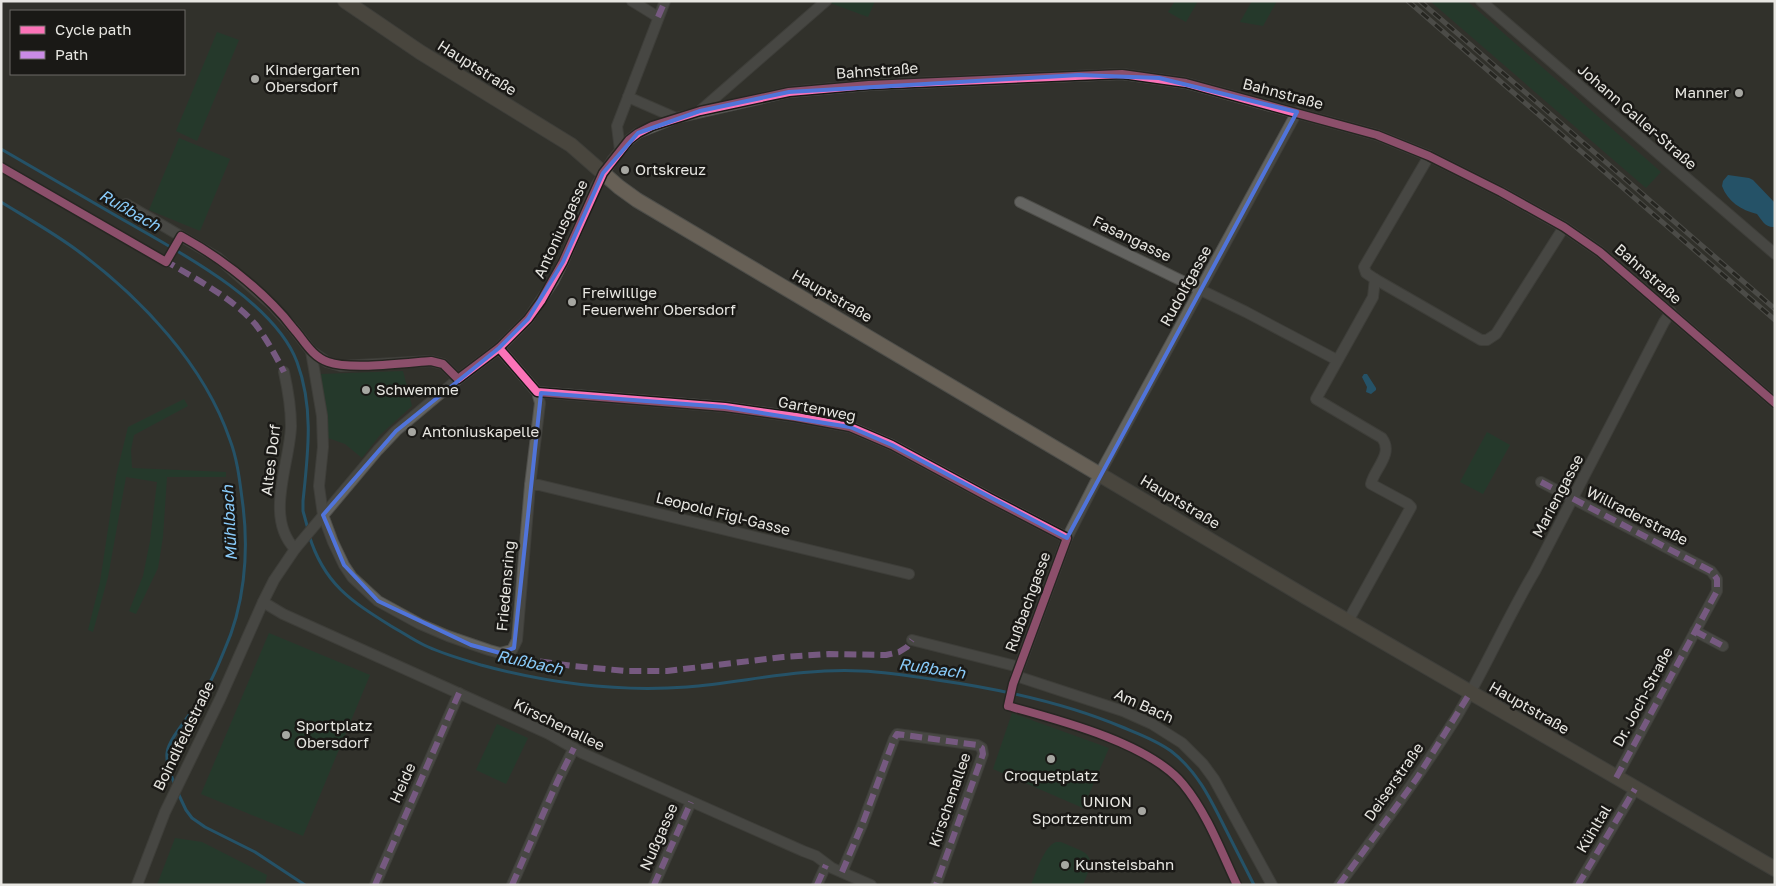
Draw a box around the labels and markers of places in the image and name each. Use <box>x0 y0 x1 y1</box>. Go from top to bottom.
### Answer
place label: Kindergarten Obersdorf <box>265 60 360 95</box>
marker: Kindergarten Obersdorf <box>249 73 261 85</box>
place label: Manner <box>1675 83 1729 101</box>
marker: Manner <box>1733 87 1745 99</box>
place label: Ortskreuz <box>635 160 706 178</box>
marker: Ortskreuz <box>619 164 631 176</box>
place label: Freiwillige Feuerwehr Obersdorf <box>582 283 736 318</box>
marker: Freiwillige Feuerwehr Obersdorf <box>566 296 578 308</box>
place label: Schwemme <box>376 380 459 398</box>
marker: Schwemme <box>360 384 372 396</box>
place label: Antoniuskapelle <box>422 422 540 440</box>
marker: Antoniuskapelle <box>406 426 418 438</box>
place label: Sportplatz Obersdorf <box>296 716 373 751</box>
marker: Sportplatz Obersdorf <box>280 729 292 741</box>
marker: Croquetplatz <box>1045 753 1057 765</box>
place label: Croquetplatz <box>1004 766 1098 784</box>
place label: UNION Sportzentrum <box>1032 792 1132 827</box>
marker: UNION Sportzentrum <box>1136 805 1148 817</box>
place label: Kunsteisbahn <box>1075 855 1174 873</box>
marker: Kunsteisbahn <box>1059 859 1071 871</box>

